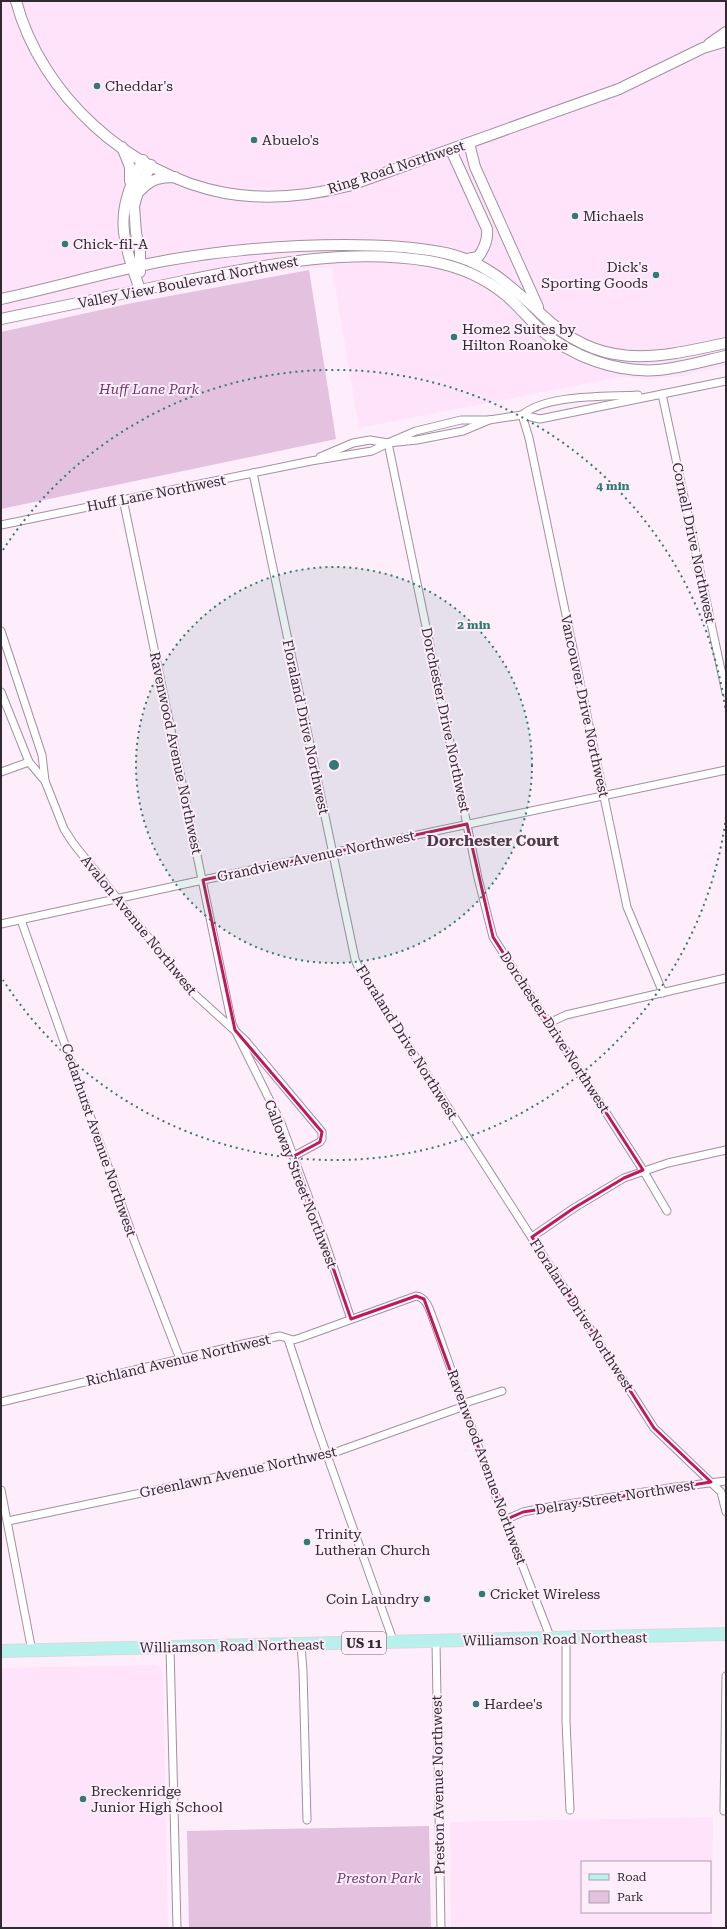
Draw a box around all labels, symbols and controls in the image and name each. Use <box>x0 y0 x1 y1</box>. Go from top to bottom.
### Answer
place label: Cheddar's <box>105 78 173 94</box>
marker: Cheddar's <box>92 81 102 91</box>
place label: Abuelo's <box>262 132 319 148</box>
marker: Abuelo's <box>249 135 259 145</box>
street label: Ring Road Northwest <box>325 137 467 197</box>
place label: Michaels <box>583 208 644 224</box>
marker: Michaels <box>570 211 580 221</box>
place label: Chick-fil-A <box>73 236 148 252</box>
marker: Chick-fil-A <box>60 239 70 249</box>
street label: Valley View Boulevard Northwest <box>76 253 300 311</box>
place label: Dick's Sporting Goods <box>541 259 648 291</box>
marker: Dick's Sporting Goods <box>651 270 661 280</box>
place label: Home2 Suites by Hilton Roanoke <box>462 321 577 353</box>
marker: Home2 Suites by Hilton Roanoke <box>449 332 459 342</box>
park label: Huff Lane Park <box>98 381 199 397</box>
street label: Cornell Drive Northwest <box>669 461 719 625</box>
street label: Huff Lane Northwest <box>85 472 227 514</box>
text: 4 min <box>596 479 630 493</box>
street label: Vancouver Drive Northwest <box>558 613 612 799</box>
text: 2 min <box>457 618 491 632</box>
street label: Dorchester Drive Northwest <box>419 626 473 814</box>
street label: Floraland Drive Northwest <box>280 638 332 816</box>
street label: Ravenwood Avenue Northwest <box>147 650 205 856</box>
centre of rings <box>327 758 341 772</box>
street label: Grandview Avenue Northwest <box>216 827 416 885</box>
district label: Dorchester Court <box>427 832 559 850</box>
street label: Avalon Avenue Northwest <box>78 852 200 998</box>
street label: Dorchester Drive Northwest <box>497 948 613 1116</box>
street label: Floraland Drive Northwest <box>353 962 461 1122</box>
street label: Cedarhurst Avenue Northwest <box>58 1041 140 1239</box>
street label: Calloway Street Northwest <box>261 1097 341 1271</box>
street label: Floraland Drive Northwest <box>527 1236 637 1394</box>
street label: Richland Avenue Northwest <box>84 1331 272 1389</box>
street label: Ravenwood Avenue Northwest <box>444 1367 530 1567</box>
street label: Greenlawn Avenue Northwest <box>138 1443 338 1501</box>
street label: Delray Street Northwest <box>534 1476 696 1518</box>
place label: Trinity Lutheran Church <box>315 1526 430 1558</box>
marker: Trinity Lutheran Church <box>302 1537 312 1547</box>
place label: Cricket Wireless <box>490 1586 600 1602</box>
marker: Cricket Wireless <box>477 1589 487 1599</box>
place label: Coin Laundry <box>326 1591 420 1607</box>
marker: Coin Laundry <box>422 1594 432 1604</box>
street label: Williamson Road Northeast <box>462 1629 648 1649</box>
road number: US 11 <box>342 1632 386 1654</box>
street label: Williamson Road Northeast <box>139 1636 325 1656</box>
street label: Preston Avenue Northwest <box>428 1695 448 1875</box>
place label: Hardee's <box>484 1696 543 1712</box>
marker: Hardee's <box>471 1699 481 1709</box>
place label: Breckenridge Junior High School <box>91 1783 223 1815</box>
marker: Breckenridge Junior High School <box>78 1794 88 1804</box>
legend <box>581 1861 711 1913</box>
park label: Preston Park <box>336 1870 422 1886</box>
text: Road <box>617 1870 647 1884</box>
text: Park <box>617 1890 644 1904</box>

